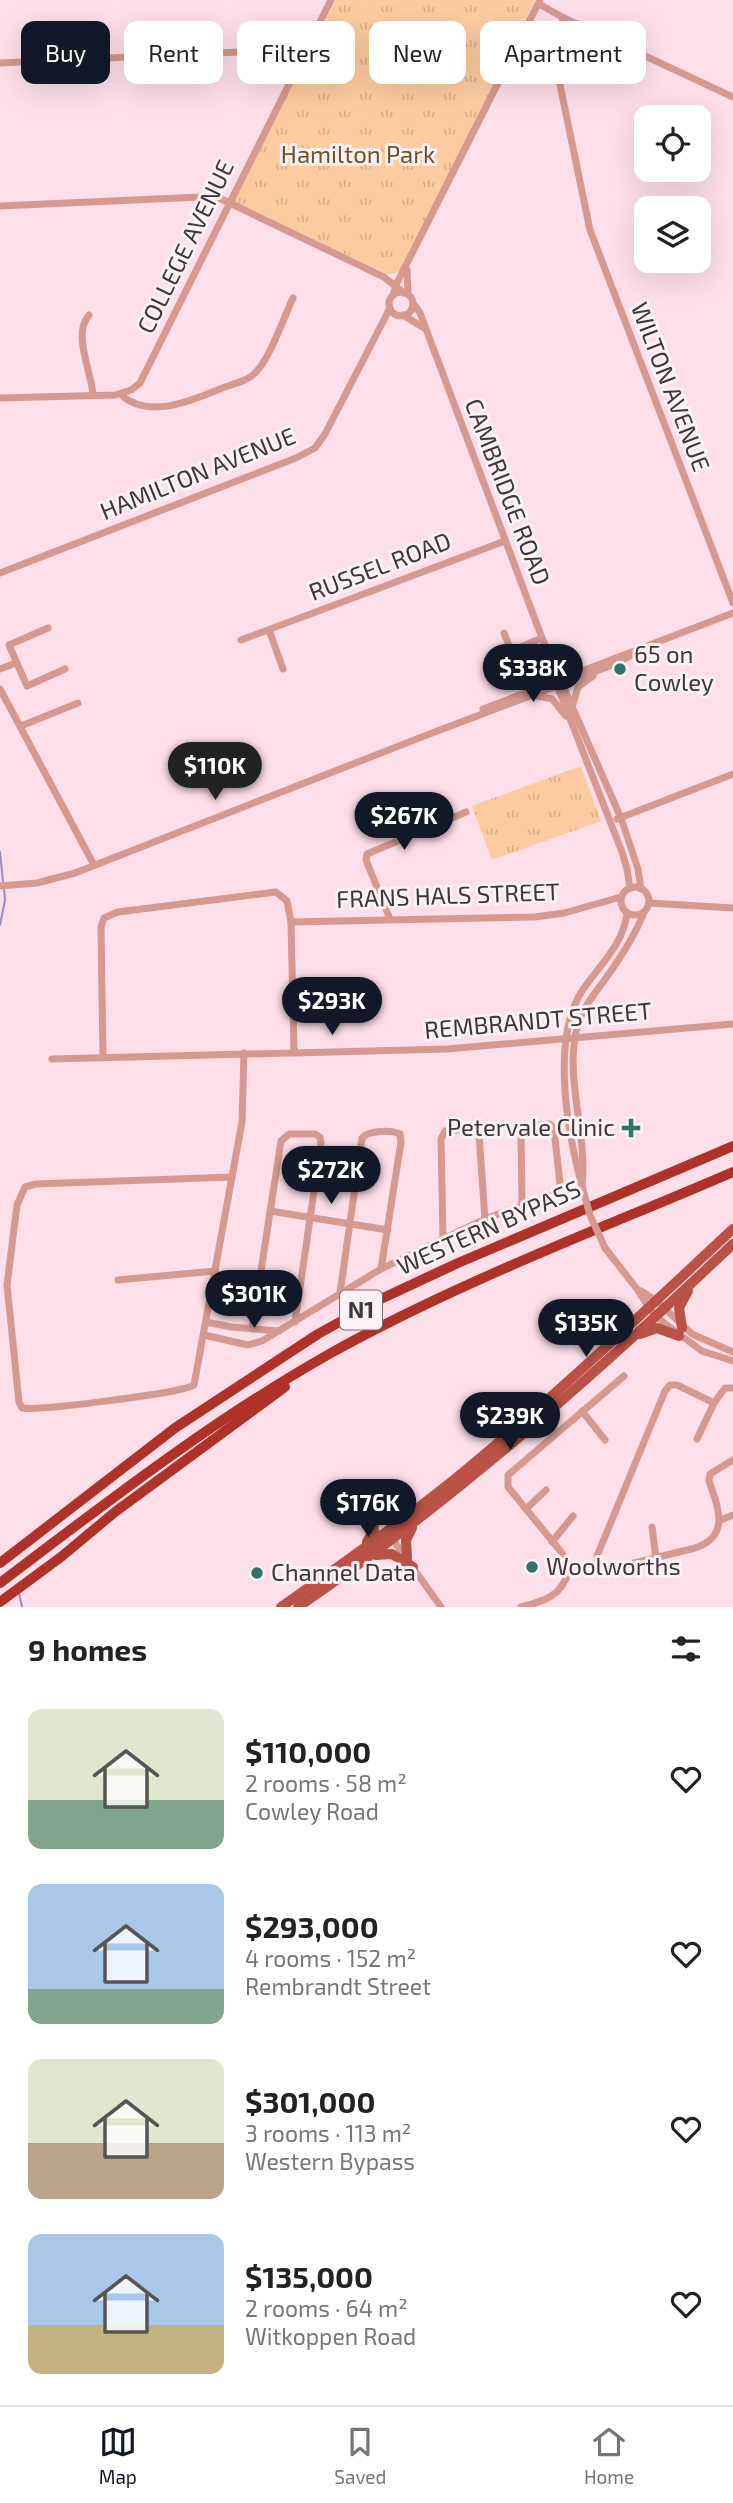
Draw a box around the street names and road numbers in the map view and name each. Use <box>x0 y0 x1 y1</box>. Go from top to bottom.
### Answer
street label: COLLEGE AVENUE <box>130 155 239 338</box>
street label: WILTON AVENUE <box>626 298 717 475</box>
street label: CAMBRIDGE ROAD <box>460 394 557 589</box>
street label: HAMILTON AVENUE <box>96 420 299 525</box>
street label: RUSSEL ROAD <box>304 525 455 606</box>
street label: FRANS HALS STREET <box>336 876 560 913</box>
street label: REMBRANDT STREET <box>423 995 653 1044</box>
street label: WESTERN BYPASS <box>392 1173 585 1280</box>
road number: N1 <box>340 1290 382 1330</box>

